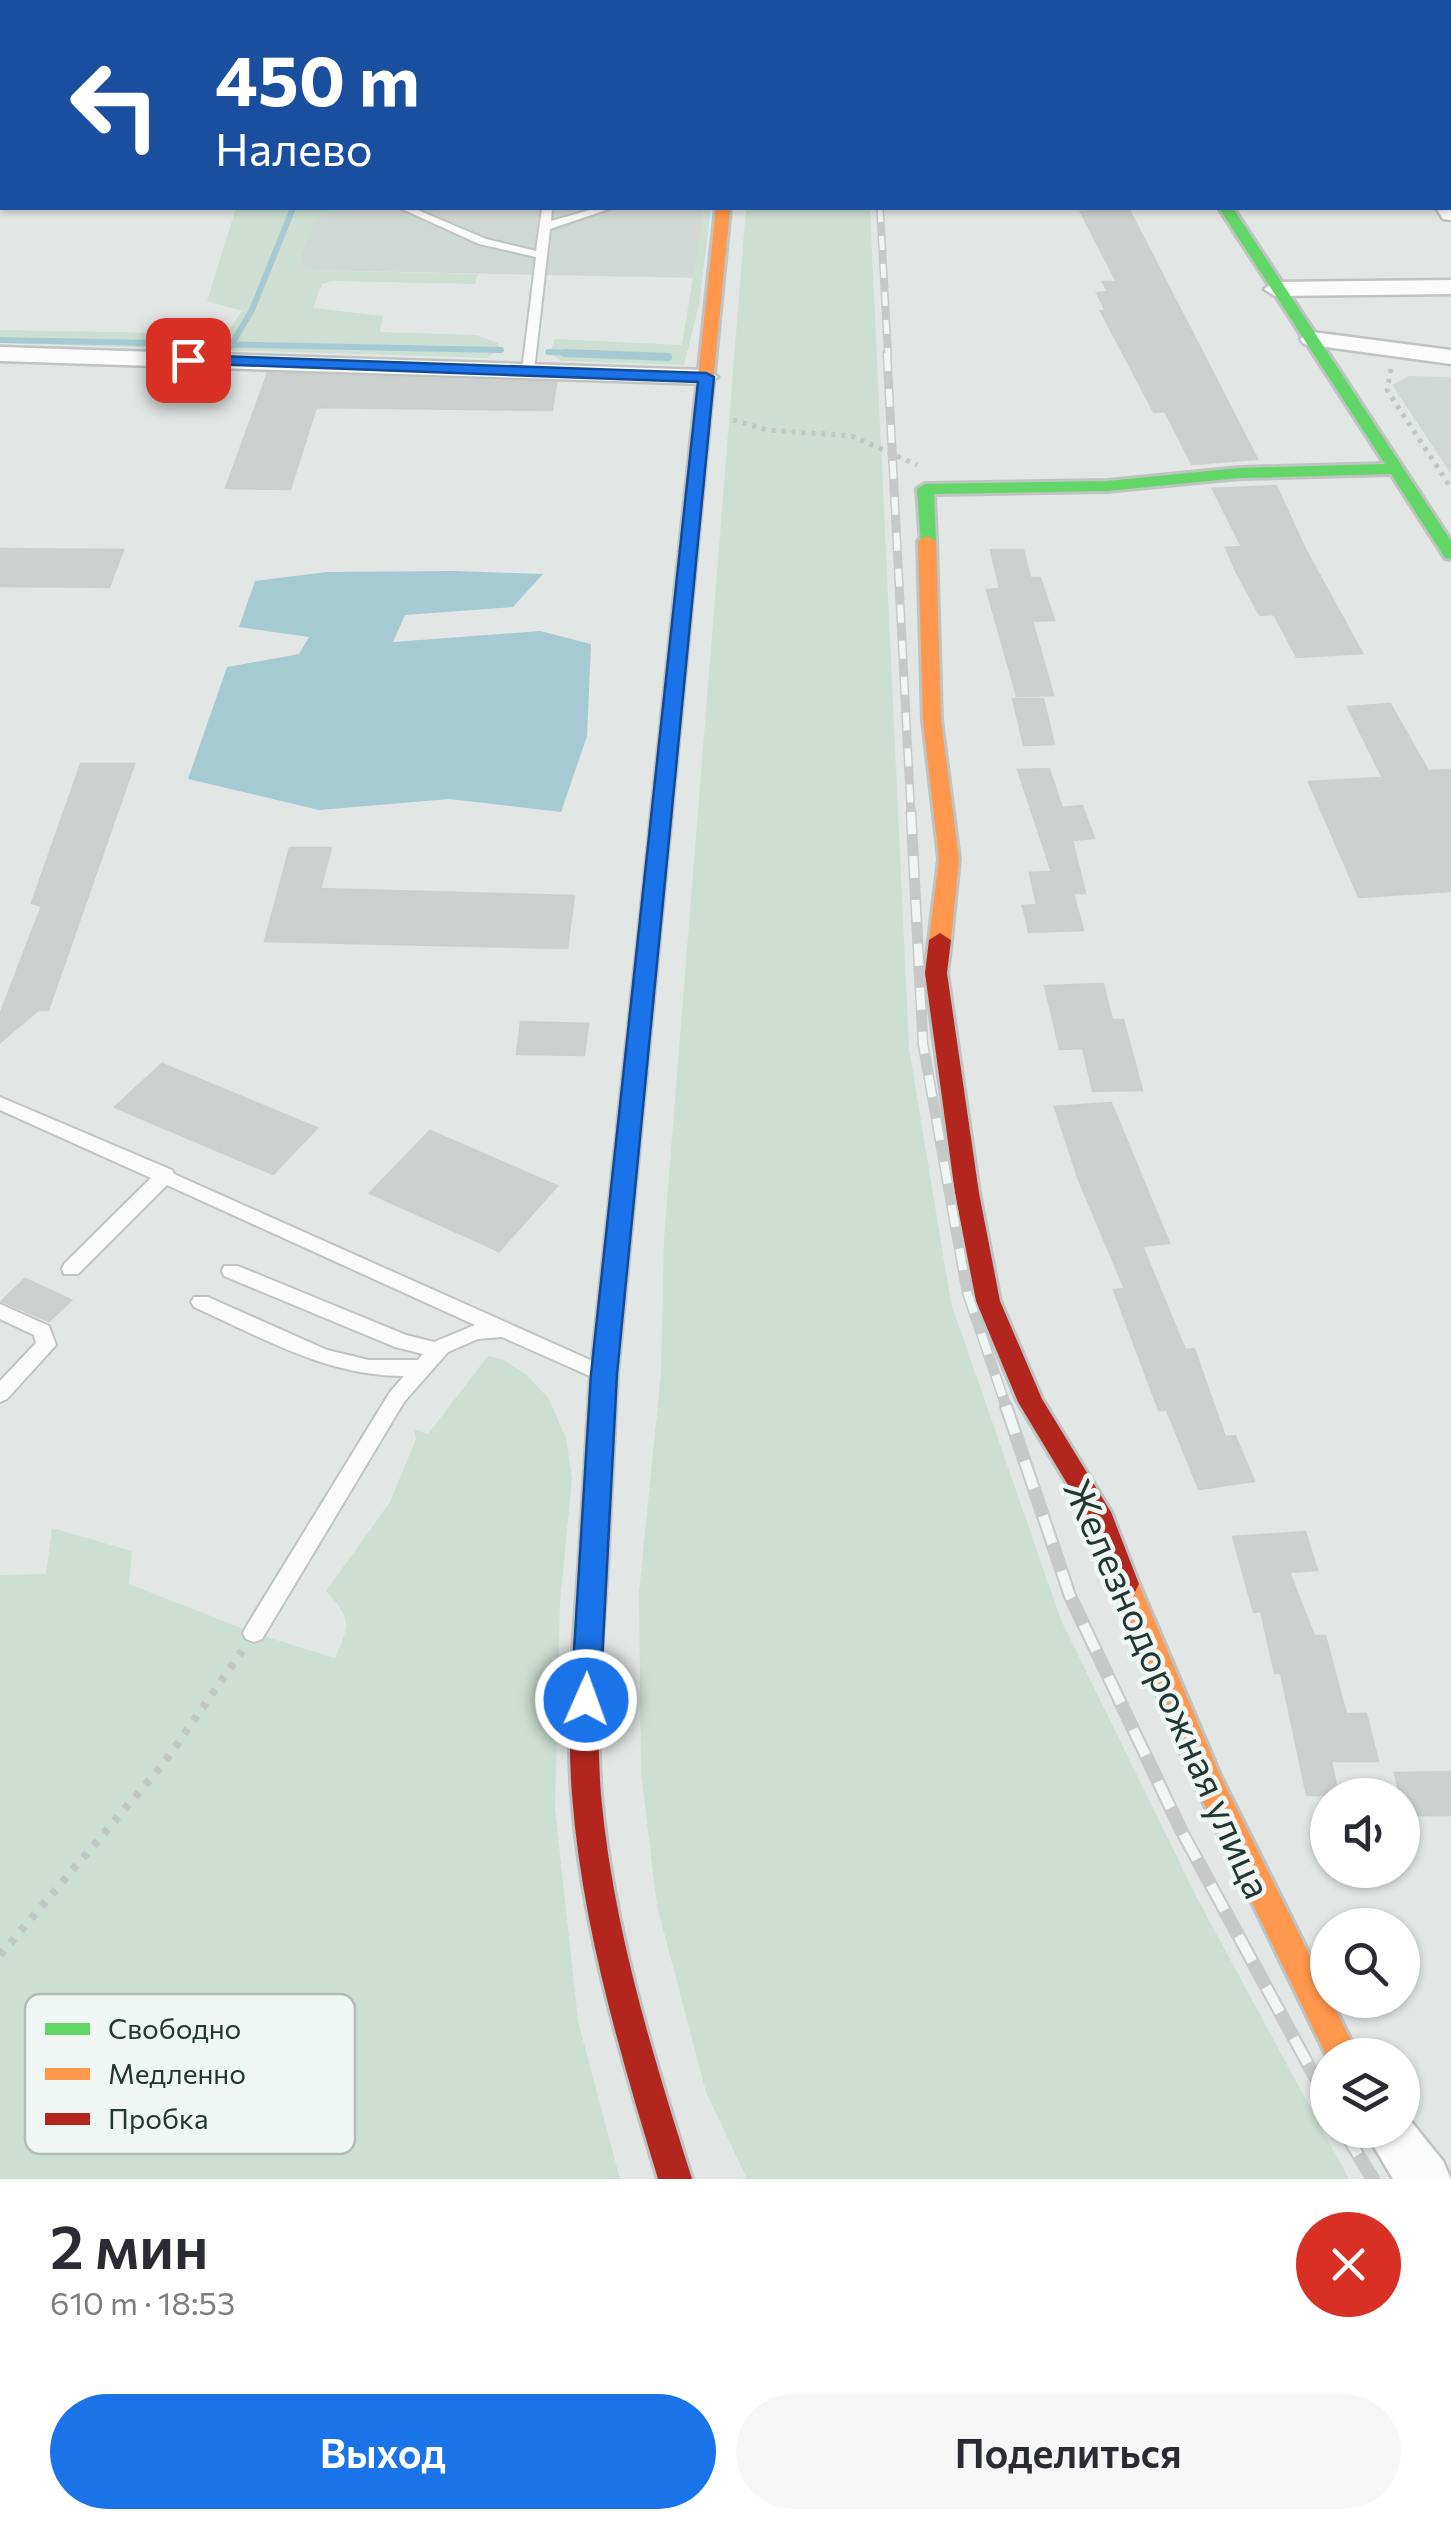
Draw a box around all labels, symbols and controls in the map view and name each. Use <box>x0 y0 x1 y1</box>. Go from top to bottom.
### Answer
text: 450 m <box>215 35 420 120</box>
icon: left <box>50 40 180 170</box>
text: Налево <box>215 120 373 175</box>
pin <box>146 318 231 403</box>
icon: arrive <box>161 333 216 388</box>
street label: Железнодорожная улица <box>1055 1471 1283 1905</box>
position arrow <box>534 1648 638 1752</box>
map controls <box>1310 1778 1420 2148</box>
button: sound <box>1310 1778 1420 1888</box>
button: search <box>1310 1908 1420 2018</box>
legend <box>25 1994 355 2154</box>
text: Свободно <box>108 2011 241 2045</box>
button: layers <box>1310 2038 1420 2148</box>
text: Медленно <box>108 2056 246 2090</box>
text: Пробка <box>108 2101 208 2135</box>
text: 2 мин <box>50 2208 209 2281</box>
button: close <box>1296 2212 1401 2317</box>
text: 610 m · 18:53 <box>50 2282 235 2322</box>
button: Выход <box>50 2394 716 2509</box>
button: Поделиться <box>736 2394 1401 2509</box>

